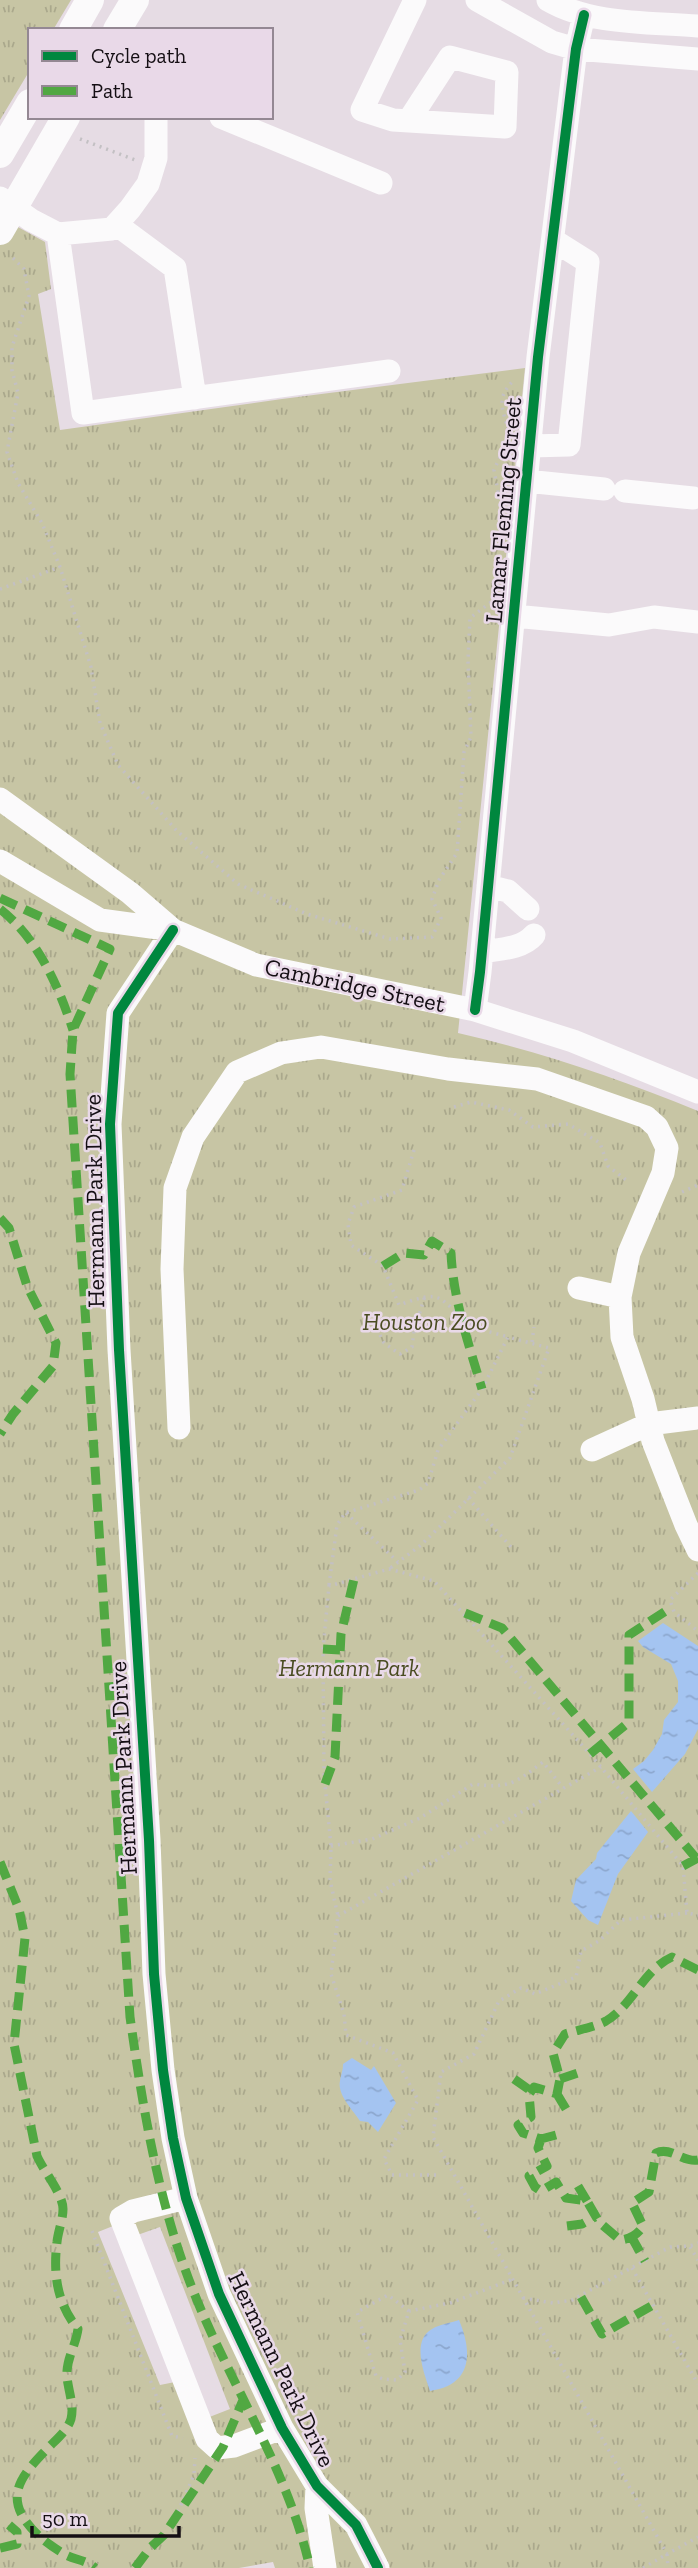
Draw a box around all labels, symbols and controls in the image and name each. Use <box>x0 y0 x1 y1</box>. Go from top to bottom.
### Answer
legend <box>28 28 273 119</box>
text: Cycle path <box>91 43 186 68</box>
text: Path <box>91 78 133 103</box>
street label: Lamar Fleming Street <box>479 396 527 624</box>
street label: Cambridge Street <box>262 952 448 1018</box>
street label: Hermann Park Drive <box>78 1094 110 1308</box>
park label: Houston Zoo <box>362 1307 488 1336</box>
park label: Hermann Park <box>278 1653 420 1682</box>
street label: Hermann Park Drive <box>103 1660 143 1876</box>
street label: Hermann Park Drive <box>222 2267 342 2471</box>
scale bar <box>32 2494 178 2538</box>
text: 50 m <box>42 2506 88 2531</box>

